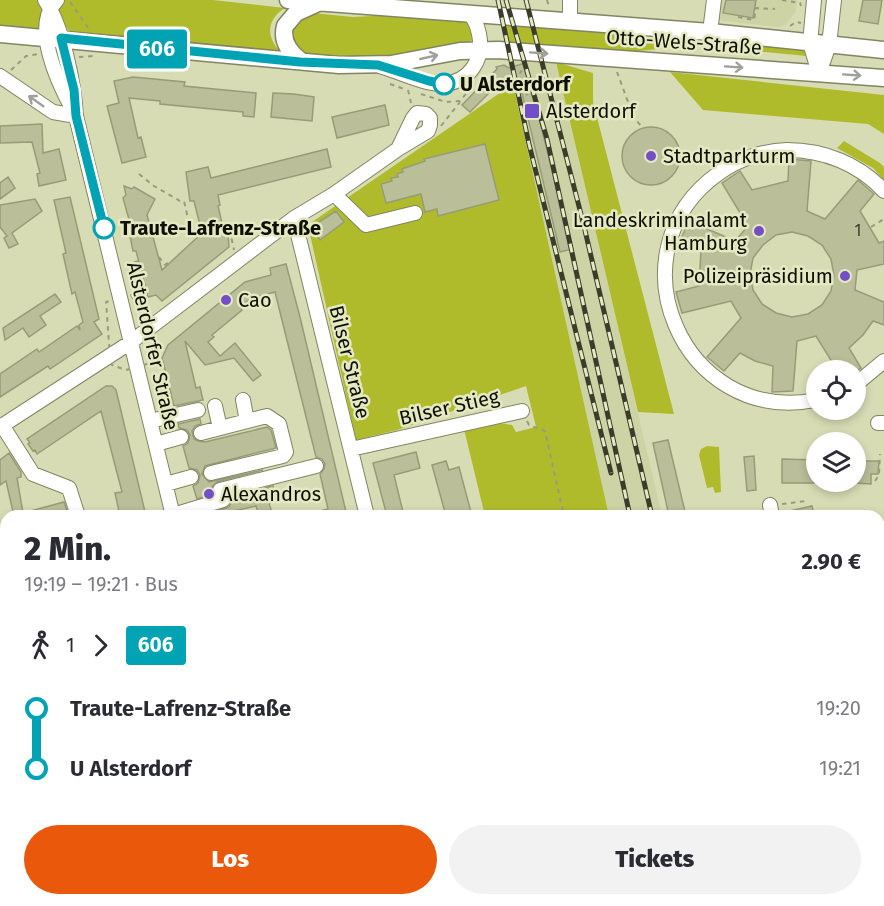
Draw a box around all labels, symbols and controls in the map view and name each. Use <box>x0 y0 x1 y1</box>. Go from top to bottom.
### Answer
street label: Otto-Wels-Straße <box>605 25 763 59</box>
line badge: 606 <box>122 29 192 68</box>
text: 606 <box>139 36 175 62</box>
one-way arrow <box>529 47 549 58</box>
one-way arrow <box>420 50 439 62</box>
one-way arrow <box>723 61 743 72</box>
one-way arrow <box>841 70 861 81</box>
place label: U Alsterdorf <box>460 72 572 96</box>
marker: U Alsterdorf <box>433 73 455 95</box>
one-way arrow <box>29 95 45 107</box>
place label: Alsterdorf <box>546 99 637 123</box>
marker: Alsterdorf <box>523 102 541 120</box>
place label: Stadtparkturm <box>663 144 795 168</box>
marker: Stadtparkturm <box>644 149 658 163</box>
place label: Landeskriminalamt Hamburg <box>573 208 748 255</box>
place label: Traute-Lafrenz-Straße <box>120 216 321 240</box>
marker: Traute-Lafrenz-Straße <box>93 217 115 239</box>
house number: 1 <box>855 221 861 240</box>
marker: Landeskriminalamt Hamburg <box>752 224 766 238</box>
street label: Alsterdorfer Straße <box>122 259 184 433</box>
place label: Polizeipräsidium <box>683 264 833 288</box>
marker: Polizeipräsidium <box>838 269 852 283</box>
place label: Cao <box>238 288 272 312</box>
marker: Cao <box>219 293 233 307</box>
street label: Bilser Straße <box>324 303 376 421</box>
map controls <box>806 360 866 492</box>
button: locate <box>806 360 866 420</box>
street label: Bilser Stieg <box>397 384 502 430</box>
button: layers <box>806 432 866 492</box>
place label: Alexandros <box>221 482 321 506</box>
marker: Alexandros <box>202 487 216 501</box>
text: 2 Min. <box>24 529 111 569</box>
text: 2.90 € <box>801 548 861 575</box>
text: 19:19 – 19:21 · Bus <box>24 572 178 596</box>
icon: walk <box>24 629 57 662</box>
icon: forward <box>84 629 117 662</box>
text: 606 <box>138 632 174 658</box>
text: 1 <box>66 633 75 657</box>
text: Traute-Lafrenz-Straße <box>70 695 291 722</box>
text: 19:20 <box>816 696 861 720</box>
text: U Alsterdorf <box>70 755 191 782</box>
text: 19:21 <box>819 756 861 780</box>
button: Los <box>24 825 437 894</box>
button: Tickets <box>449 825 861 894</box>

